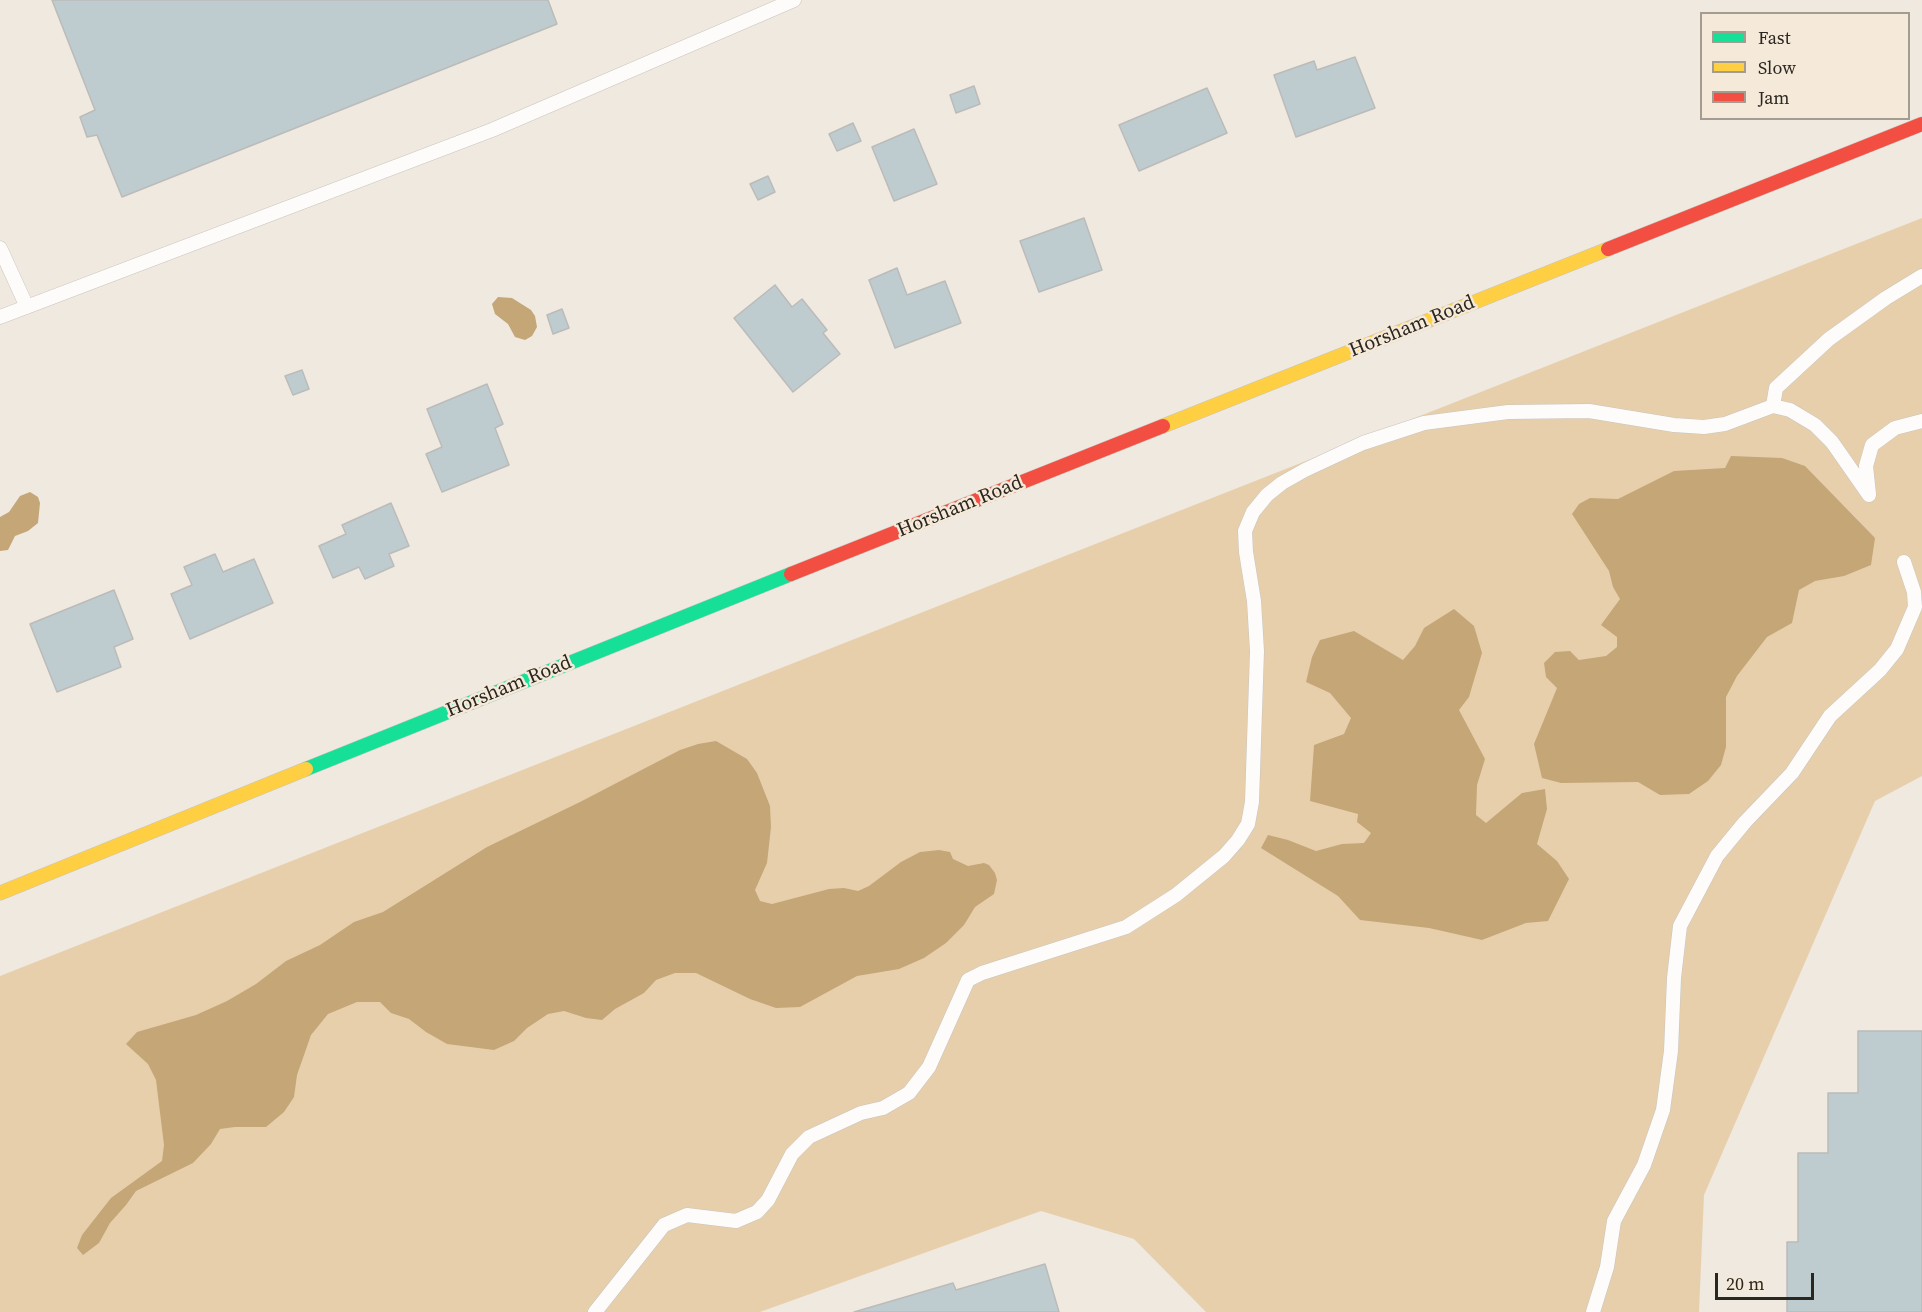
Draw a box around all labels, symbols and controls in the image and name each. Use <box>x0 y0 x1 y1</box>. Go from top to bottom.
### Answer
legend <box>1700 12 1910 120</box>
text: Fast <box>1758 25 1791 50</box>
text: Slow <box>1758 55 1796 80</box>
text: Jam <box>1758 85 1790 110</box>
street label: Horsham Road <box>1346 291 1478 363</box>
street label: Horsham Road <box>894 471 1026 543</box>
street label: Horsham Road <box>443 651 575 723</box>
scale bar <box>1718 1261 1817 1299</box>
text: 20 m <box>1726 1271 1764 1296</box>

